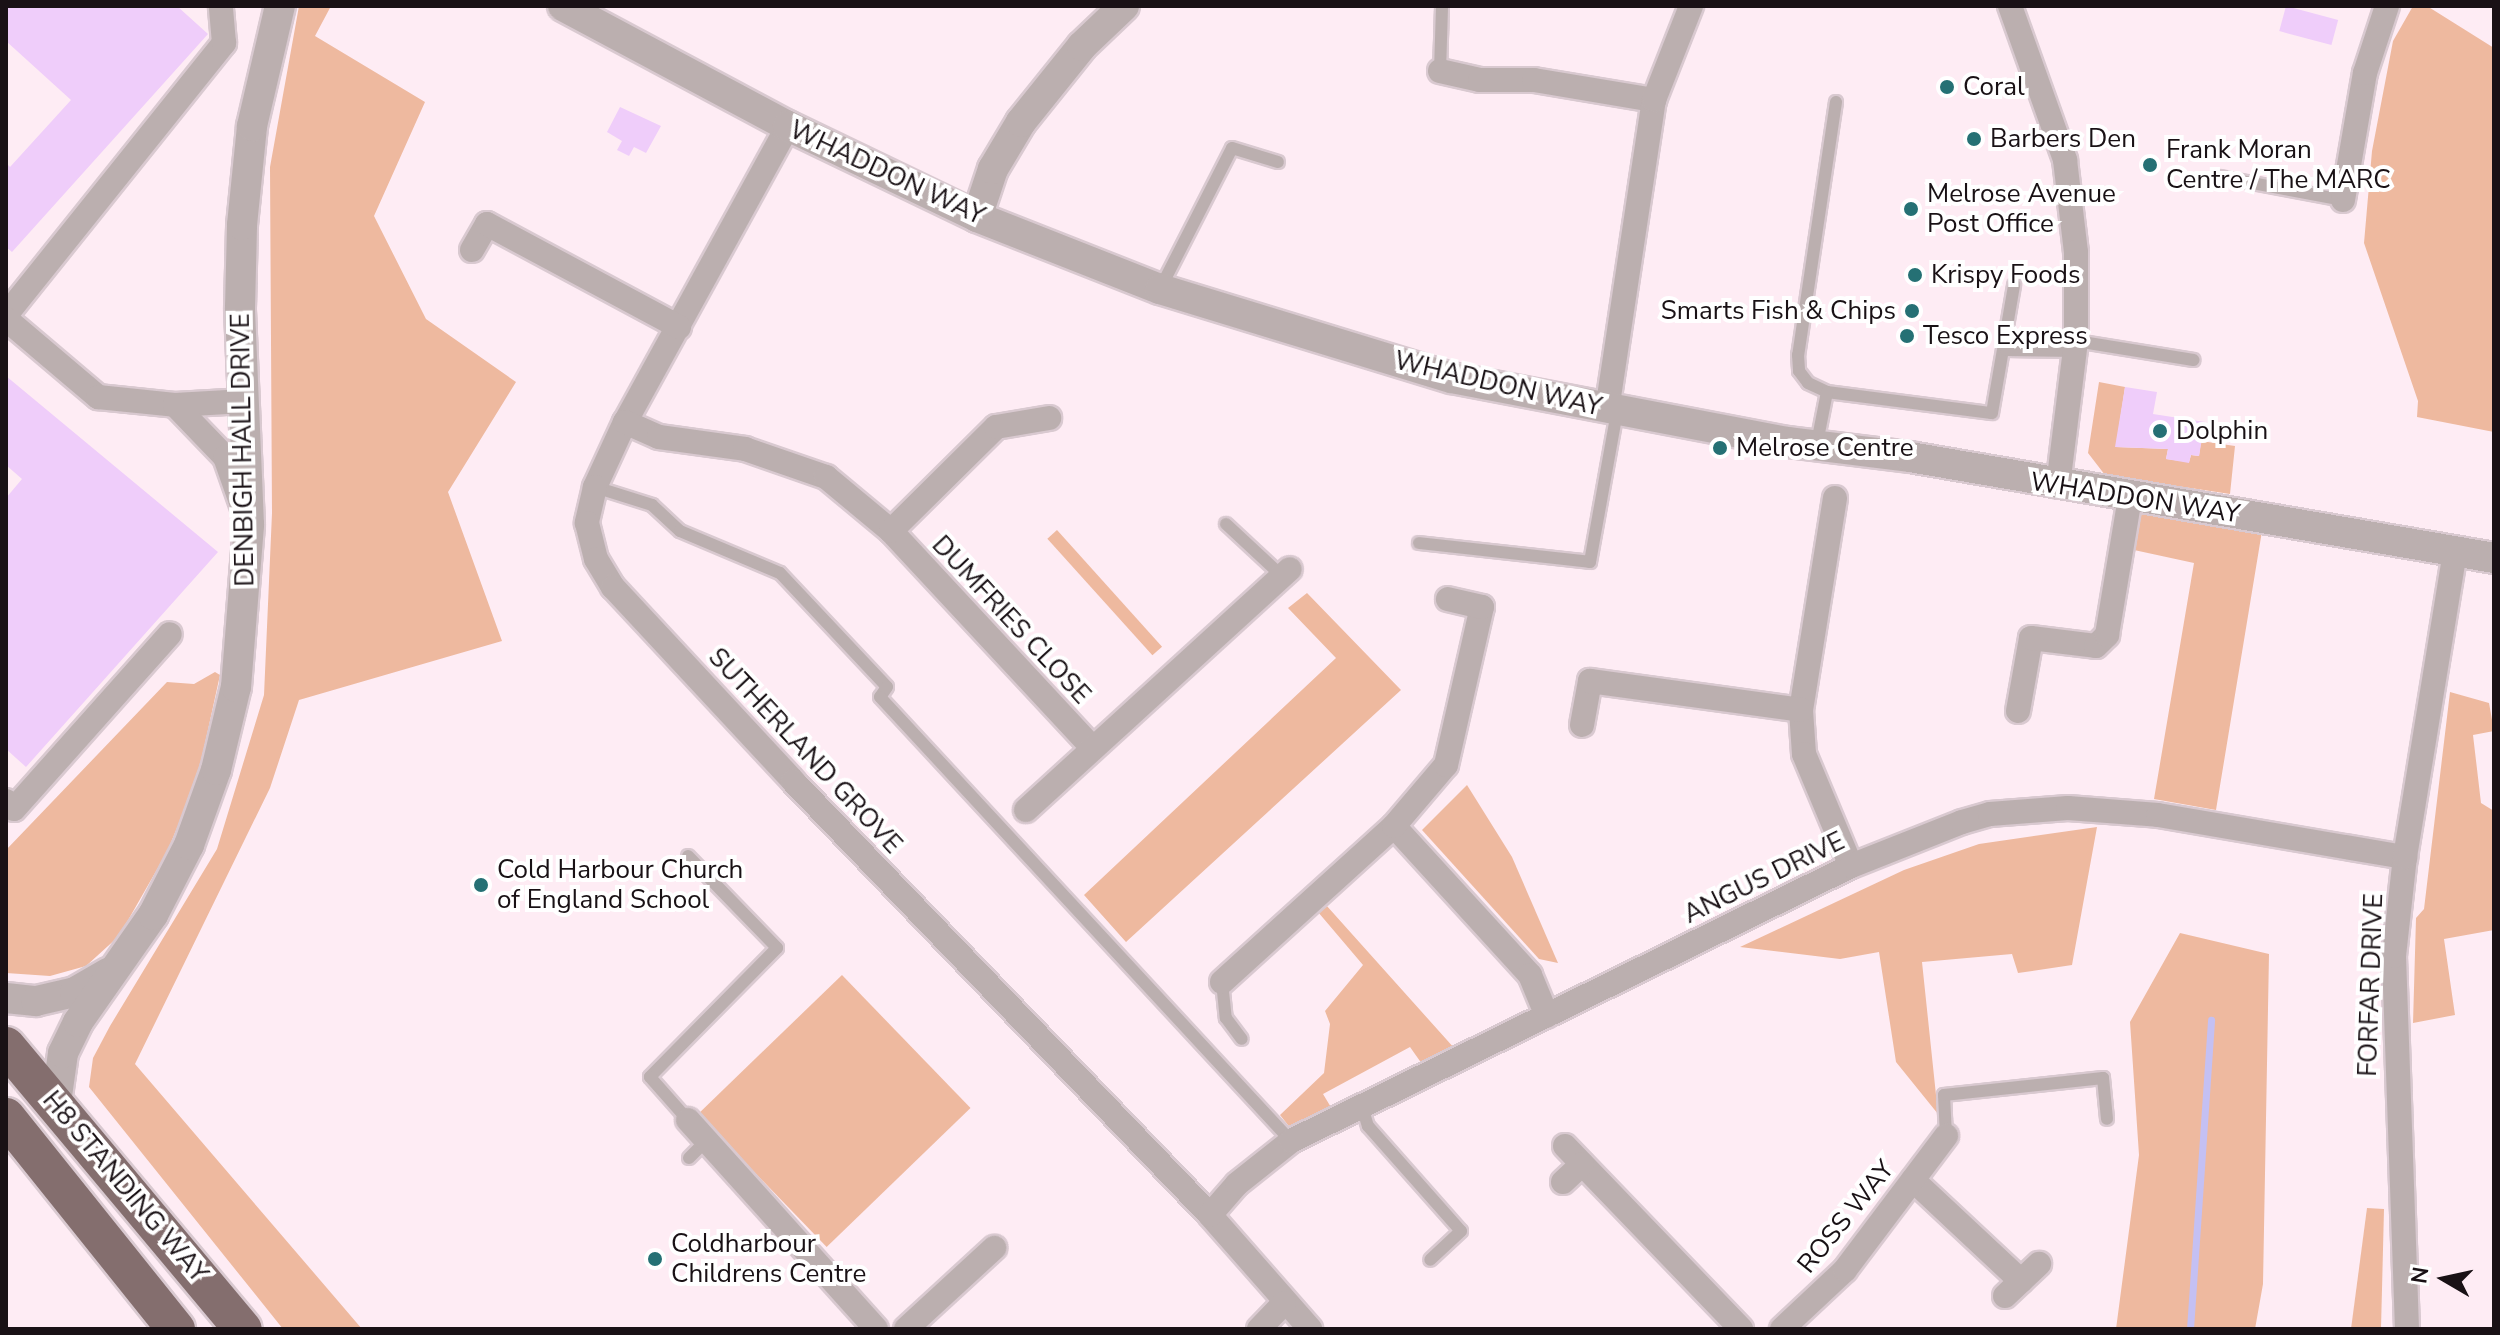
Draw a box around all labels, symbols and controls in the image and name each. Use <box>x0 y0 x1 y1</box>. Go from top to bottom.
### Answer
place label: Coral <box>1963 71 2025 103</box>
marker: Coral <box>1938 78 1956 96</box>
street label: WHADDON WAY <box>784 114 990 232</box>
place label: Barbers Den <box>1990 123 2136 155</box>
marker: Barbers Den <box>1965 130 1983 148</box>
place label: Frank Moran Centre / The MARC <box>2166 134 2391 196</box>
marker: Frank Moran Centre / The MARC <box>2141 156 2159 174</box>
place label: Melrose Avenue Post Office <box>1927 178 2116 240</box>
marker: Melrose Avenue Post Office <box>1902 200 1920 218</box>
place label: Krispy Foods <box>1931 259 2080 291</box>
marker: Krispy Foods <box>1906 266 1924 284</box>
place label: Smarts Fish & Chips <box>1661 295 1896 327</box>
marker: Smarts Fish & Chips <box>1903 302 1921 320</box>
street label: DENBIGH HALL DRIVE <box>225 313 261 587</box>
place label: Tesco Express <box>1923 320 2088 352</box>
marker: Tesco Express <box>1898 327 1916 345</box>
street label: WHADDON WAY <box>1391 345 1605 423</box>
place label: Dolphin <box>2176 415 2268 447</box>
marker: Dolphin <box>2151 422 2169 440</box>
place label: Melrose Centre <box>1736 432 1914 464</box>
marker: Melrose Centre <box>1711 439 1729 457</box>
street label: WHADDON WAY <box>2028 466 2242 530</box>
street label: DUMFRIES CLOSE <box>925 530 1097 710</box>
street label: SUTHERLAND GROVE <box>702 642 908 860</box>
street label: ANGUS DRIVE <box>1678 826 1850 930</box>
place label: Cold Harbour Church of England School <box>497 854 743 916</box>
marker: Cold Harbour Church of England School <box>472 876 490 894</box>
street label: FORFAR DRIVE <box>2352 893 2390 1077</box>
street label: H8 STANDING WAY <box>36 1085 214 1289</box>
street label: ROSS WAY <box>1791 1154 1901 1280</box>
place label: Coldharbour Childrens Centre <box>671 1228 866 1290</box>
north arrow <box>2404 1239 2484 1319</box>
marker: Coldharbour Childrens Centre <box>646 1250 664 1268</box>
text: N <box>2404 1265 2436 1286</box>

